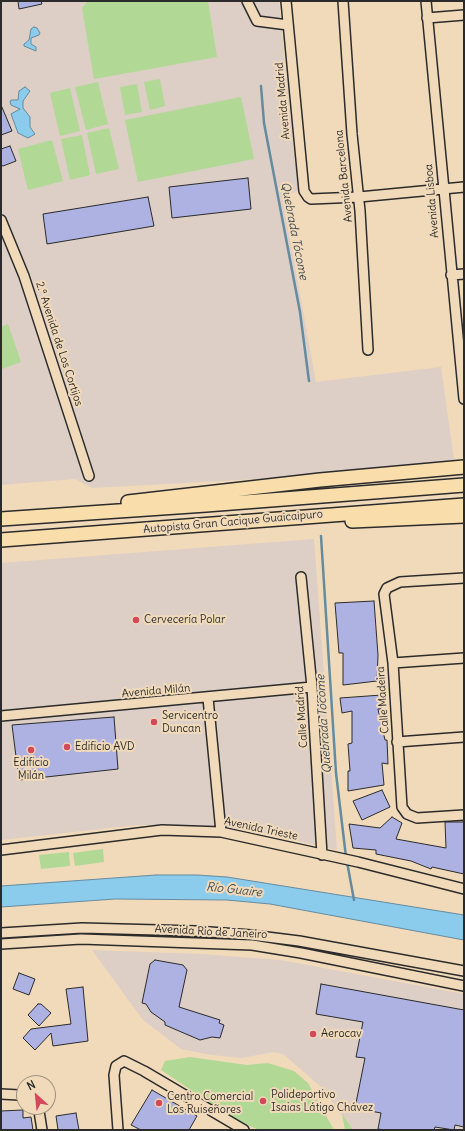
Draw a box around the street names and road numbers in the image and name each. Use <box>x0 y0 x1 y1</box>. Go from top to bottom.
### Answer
street label: Avenida Madrid <box>273 62 293 140</box>
street label: Avenida Barcelona <box>333 129 355 223</box>
street label: Avenida Lisboa <box>422 163 442 239</box>
street label: 2.ª Avenida de Los Cortijos <box>33 280 85 408</box>
street label: Autopista Gran Cacique Guaicaipuro <box>143 508 323 536</box>
street label: Calle Madeira <box>374 666 392 734</box>
street label: Avenida Milán <box>121 681 191 701</box>
street label: Calle Madrid <box>293 686 311 748</box>
street label: Avenida Trieste <box>223 815 299 843</box>
street label: Avenida Río de Janeiro <box>154 922 268 942</box>

